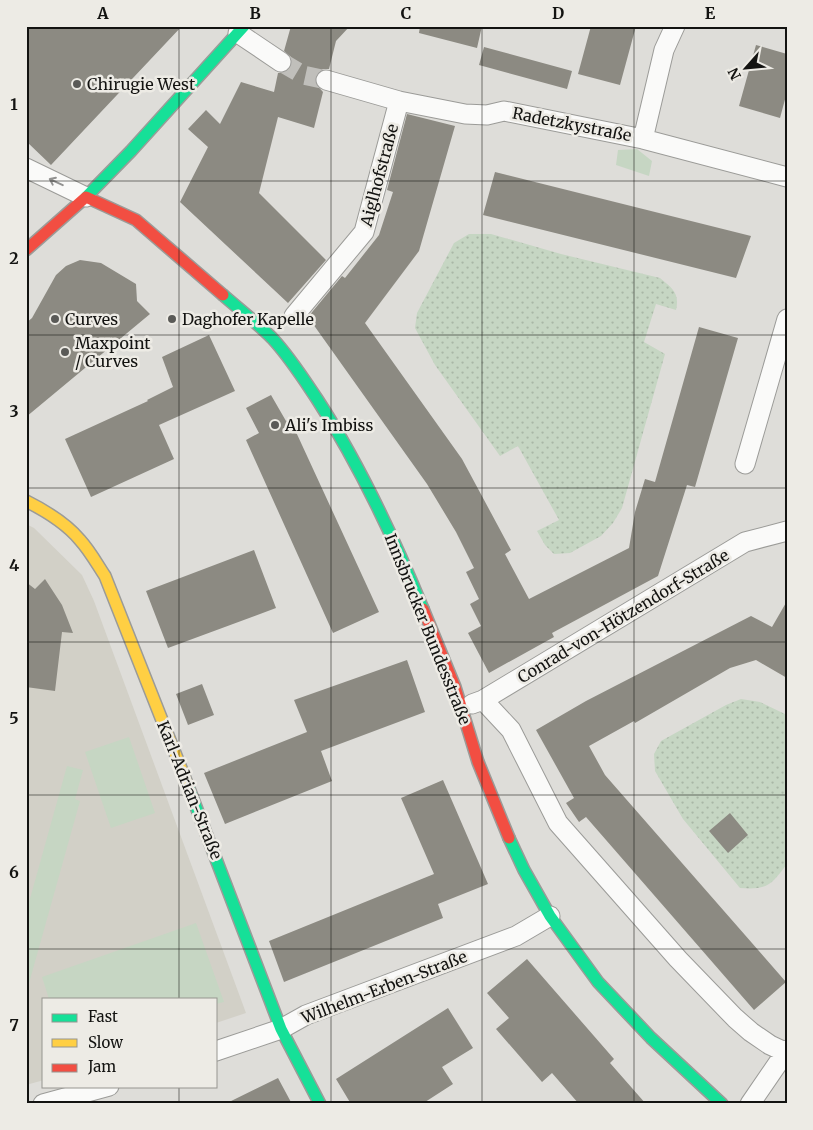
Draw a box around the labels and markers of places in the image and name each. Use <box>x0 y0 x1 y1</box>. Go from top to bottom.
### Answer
place label: Chirugie West <box>87 74 196 94</box>
marker: Chirugie West <box>71 78 83 90</box>
place label: Curves <box>65 309 118 329</box>
place label: Daghofer Kapelle <box>182 309 314 329</box>
marker: Curves <box>49 313 61 325</box>
marker: Daghofer Kapelle <box>166 313 178 325</box>
place label: Maxpoint / Curves <box>75 333 151 371</box>
marker: Maxpoint / Curves <box>59 346 71 358</box>
place label: Ali's Imbiss <box>284 415 373 435</box>
marker: Ali's Imbiss <box>269 419 281 431</box>

